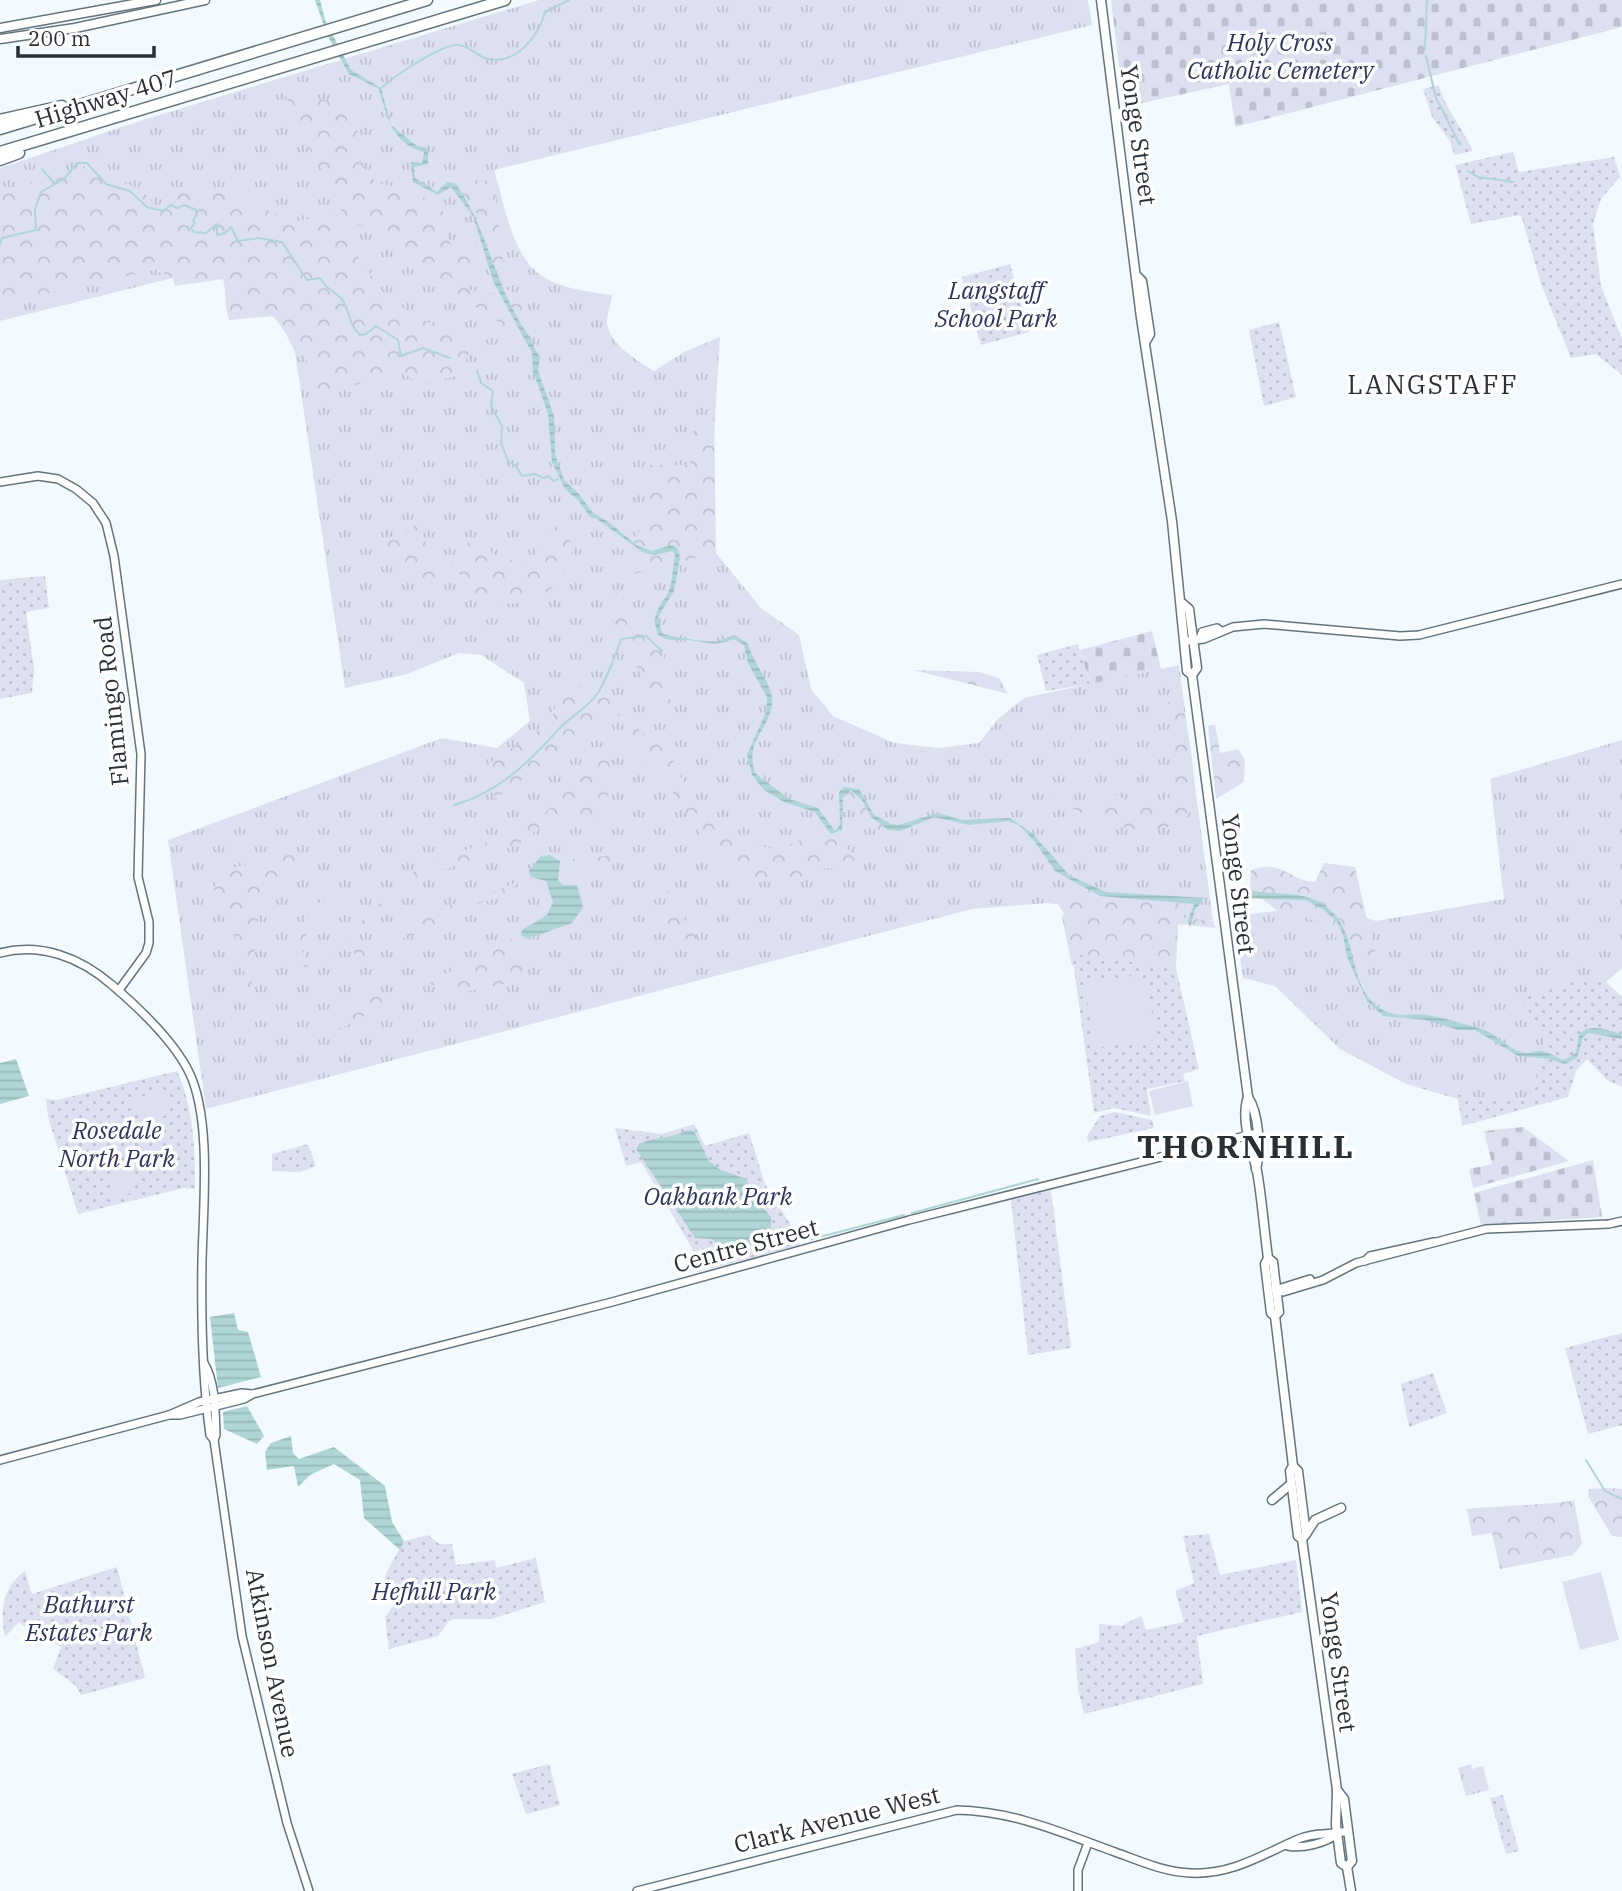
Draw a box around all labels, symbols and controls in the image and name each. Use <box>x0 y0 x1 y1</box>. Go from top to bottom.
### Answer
scale bar <box>18 14 154 58</box>
text: 200 m <box>28 24 91 52</box>
park label: Holy Cross Catholic Cemetery <box>1187 26 1375 86</box>
street label: Highway 407 <box>31 61 181 135</box>
street label: Yonge Street <box>1113 63 1165 207</box>
park label: Langstaff School Park <box>934 274 1057 334</box>
district label: LANGSTAFF <box>1347 367 1519 401</box>
street label: Flamingo Road <box>86 615 136 787</box>
street label: Yonge Street <box>1215 812 1263 956</box>
park label: Rosedale North Park <box>58 1114 175 1174</box>
district label: THORNHILL <box>1137 1125 1355 1167</box>
park label: Oakbank Park <box>644 1180 793 1212</box>
street label: Centre Street <box>670 1210 822 1280</box>
street label: Atkinson Avenue <box>239 1566 307 1760</box>
park label: Hefhill Park <box>371 1575 496 1607</box>
park label: Bathurst Estates Park <box>24 1588 153 1648</box>
street label: Yonge Street <box>1313 1590 1365 1734</box>
street label: Clark Avenue West <box>730 1778 943 1860</box>

